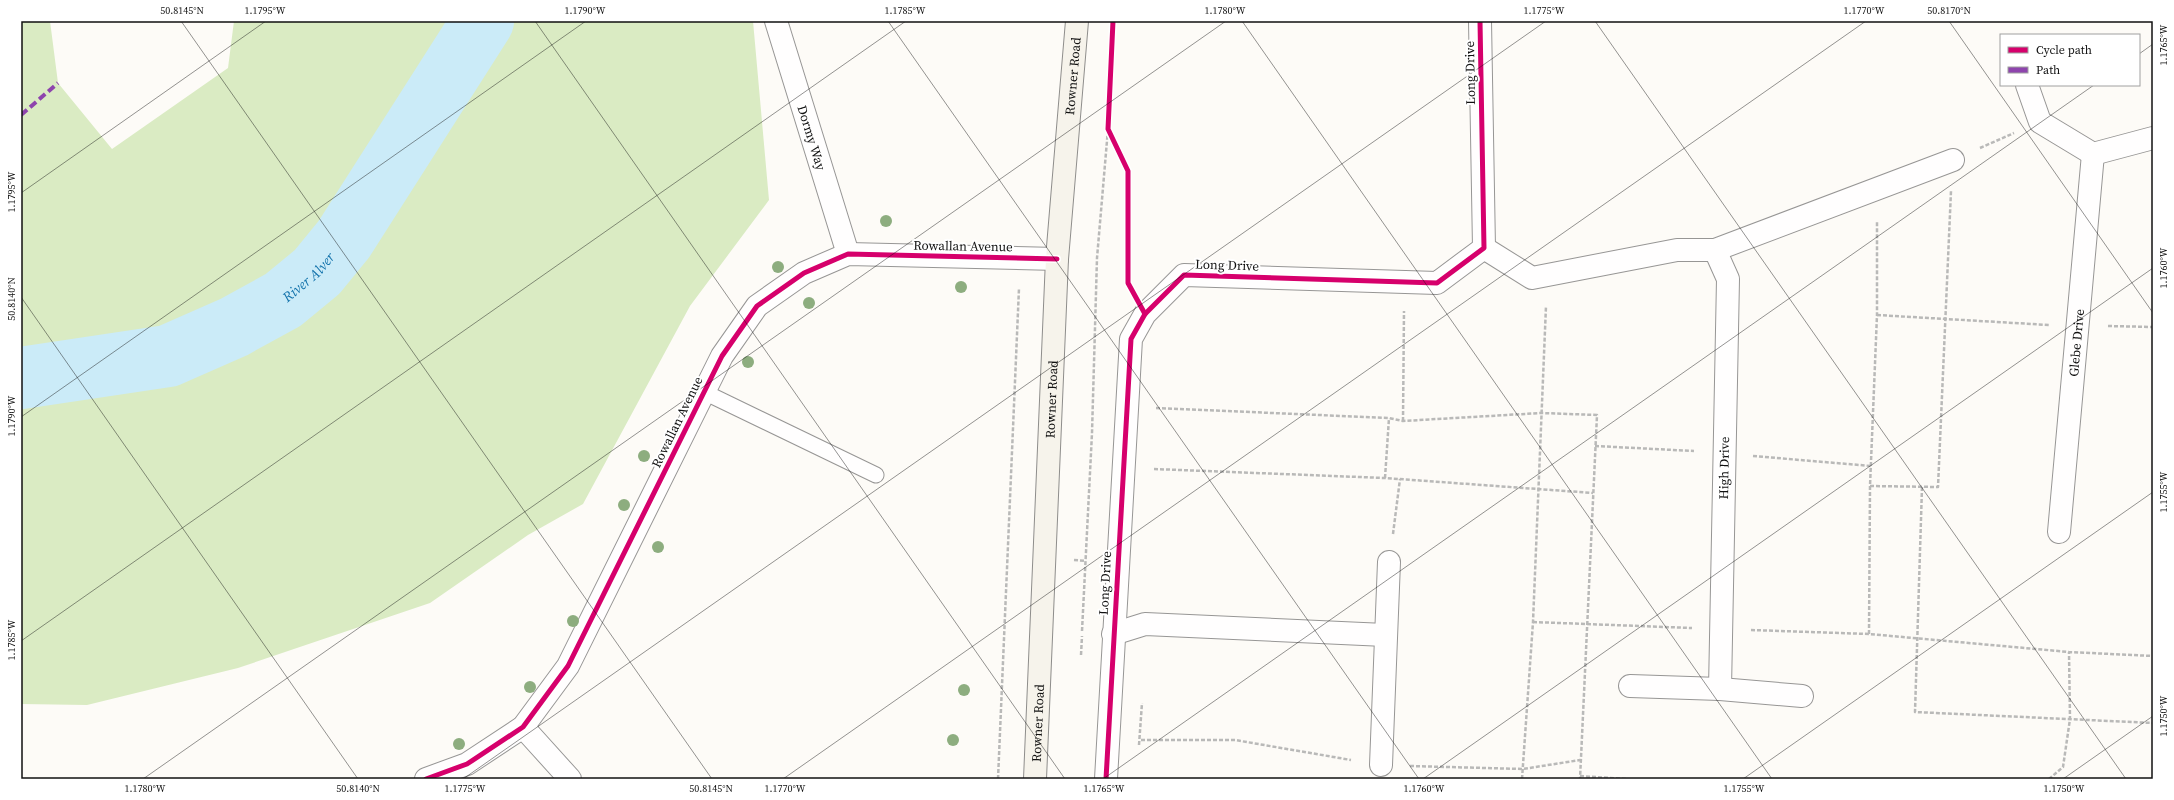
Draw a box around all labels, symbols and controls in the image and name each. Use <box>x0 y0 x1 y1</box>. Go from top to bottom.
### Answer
text: 50.8145°N <box>160 4 204 17</box>
text: 1.1795°W <box>245 4 286 17</box>
text: 1.1790°W <box>565 4 606 17</box>
text: 1.1785°W <box>885 4 926 17</box>
text: 1.1780°W <box>1205 4 1246 17</box>
text: 1.1775°W <box>1524 4 1565 17</box>
text: 1.1770°W <box>1844 4 1885 17</box>
text: 50.8170°N <box>1927 4 1971 17</box>
text: 1.1765°W <box>2157 24 2170 65</box>
legend <box>2000 34 2140 86</box>
street label: Rowner Road <box>1061 36 1084 116</box>
street label: Long Drive <box>1461 41 1479 105</box>
text: Cycle path <box>2036 42 2092 58</box>
text: Path <box>2036 62 2060 78</box>
street label: Dormy Way <box>794 103 830 173</box>
text: 1.1795°W <box>5 171 18 212</box>
street label: Rowallan Avenue <box>913 237 1013 255</box>
text: 1.1760°W <box>2157 247 2170 288</box>
water label: River Alver <box>277 248 339 307</box>
street label: Long Drive <box>1195 255 1260 275</box>
text: 50.8140°N <box>5 277 18 321</box>
street label: Glebe Drive <box>2065 308 2088 377</box>
street label: Rowner Road <box>1041 359 1061 439</box>
street label: Rowallan Avenue <box>648 373 707 470</box>
text: 1.1790°W <box>5 395 18 436</box>
street label: High Drive <box>1715 436 1733 500</box>
text: 1.1755°W <box>2157 471 2170 512</box>
street label: Long Drive <box>1095 550 1115 615</box>
text: 1.1785°W <box>5 619 18 660</box>
street label: Rowner Road <box>1027 683 1048 762</box>
text: 1.1750°W <box>2157 695 2170 736</box>
text: 1.1780°W <box>125 782 166 795</box>
text: 50.8140°N <box>336 782 380 795</box>
text: 1.1775°W <box>445 782 486 795</box>
text: 50.8145°N <box>689 782 733 795</box>
text: 1.1770°W <box>765 782 806 795</box>
text: 1.1765°W <box>1084 782 1125 795</box>
text: 1.1760°W <box>1404 782 1445 795</box>
text: 1.1755°W <box>1724 782 1765 795</box>
text: 1.1750°W <box>2044 782 2085 795</box>

